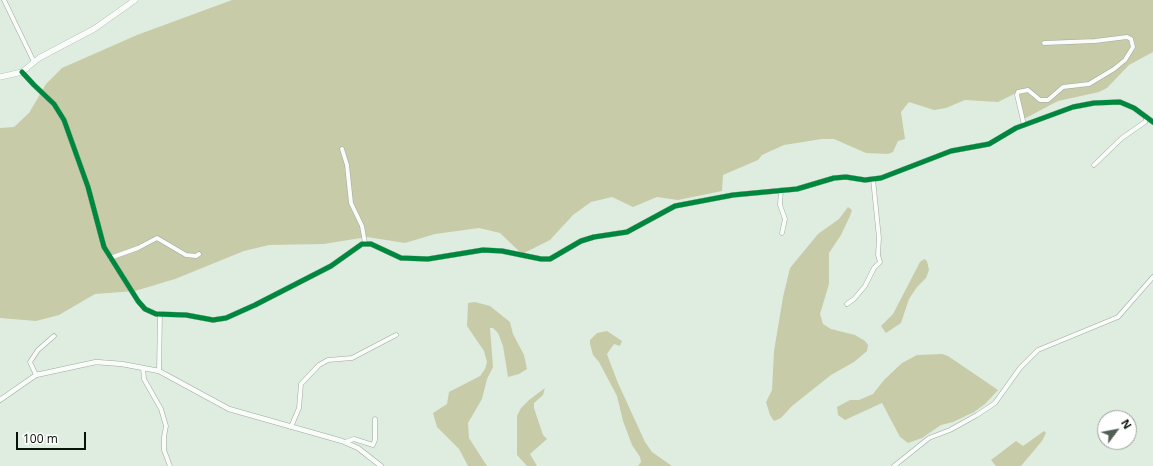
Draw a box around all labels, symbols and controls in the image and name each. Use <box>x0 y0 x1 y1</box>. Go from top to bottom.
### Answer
north arrow <box>1097 410 1137 450</box>
text: N <box>1118 416 1135 432</box>
scale bar <box>18 424 88 450</box>
text: 100 m <box>23 430 58 447</box>

